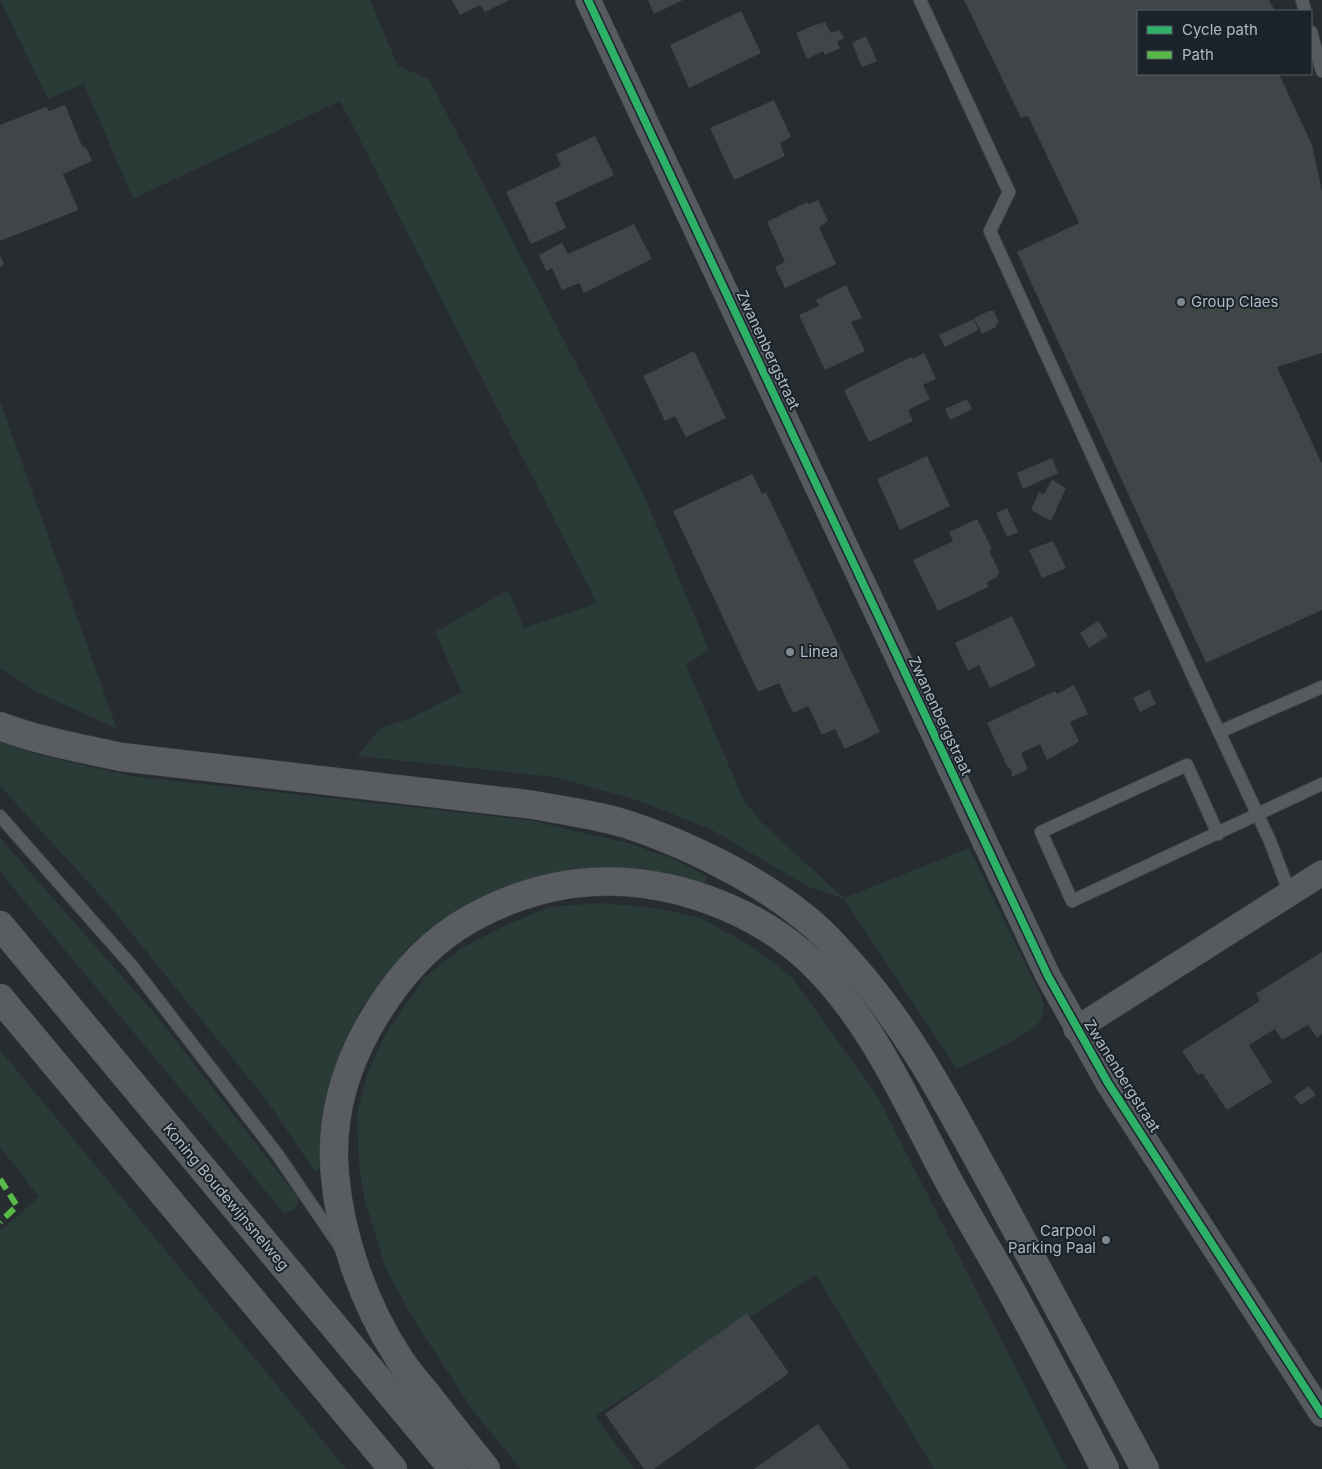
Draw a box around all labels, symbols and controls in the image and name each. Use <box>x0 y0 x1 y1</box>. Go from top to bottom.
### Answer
legend <box>1137 10 1312 75</box>
text: Cycle path <box>1182 20 1258 39</box>
text: Path <box>1182 45 1214 64</box>
street label: Zwanenbergstraat <box>733 287 804 413</box>
place label: Group Claes <box>1191 292 1279 311</box>
marker: Group Claes <box>1175 296 1187 308</box>
place label: Linea <box>800 642 838 661</box>
marker: Linea <box>784 646 796 658</box>
street label: Zwanenbergstraat <box>905 653 976 779</box>
street label: Zwanenbergstraat <box>1080 1016 1165 1136</box>
street label: Koning Boudewijnsnelweg <box>159 1119 293 1274</box>
place label: Carpool Parking Paal <box>1008 1221 1096 1257</box>
marker: Carpool Parking Paal <box>1100 1234 1112 1246</box>

